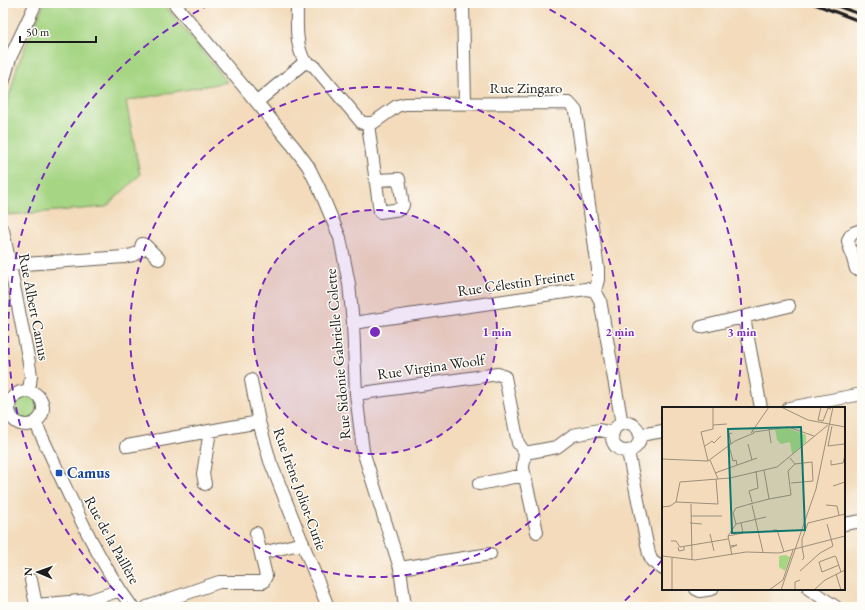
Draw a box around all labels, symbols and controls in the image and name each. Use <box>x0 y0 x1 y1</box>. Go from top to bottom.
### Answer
scale bar <box>20 18 96 44</box>
text: 50 m <box>26 24 50 40</box>
street label: Rue Zingaro <box>489 78 563 97</box>
street label: Rue Albert Camus <box>15 252 54 362</box>
street label: Rue Célestin Freinet <box>456 265 576 300</box>
street label: Rue Sidonie Gabrielle Colette <box>321 268 354 440</box>
text: 1 min <box>482 324 512 340</box>
text: 2 min <box>605 324 635 340</box>
text: 3 min <box>727 324 757 340</box>
centre of rings <box>368 325 382 339</box>
street label: Rue Virgina Woolf <box>376 349 488 383</box>
inset map <box>662 407 845 590</box>
street label: Rue Irène Joliot-Curie <box>269 425 332 553</box>
place label: Camus <box>67 463 110 482</box>
marker: Camus <box>54 468 64 478</box>
street label: Rue de la Paillère <box>80 492 144 587</box>
north arrow <box>18 552 58 592</box>
text: N <box>21 567 35 576</box>

